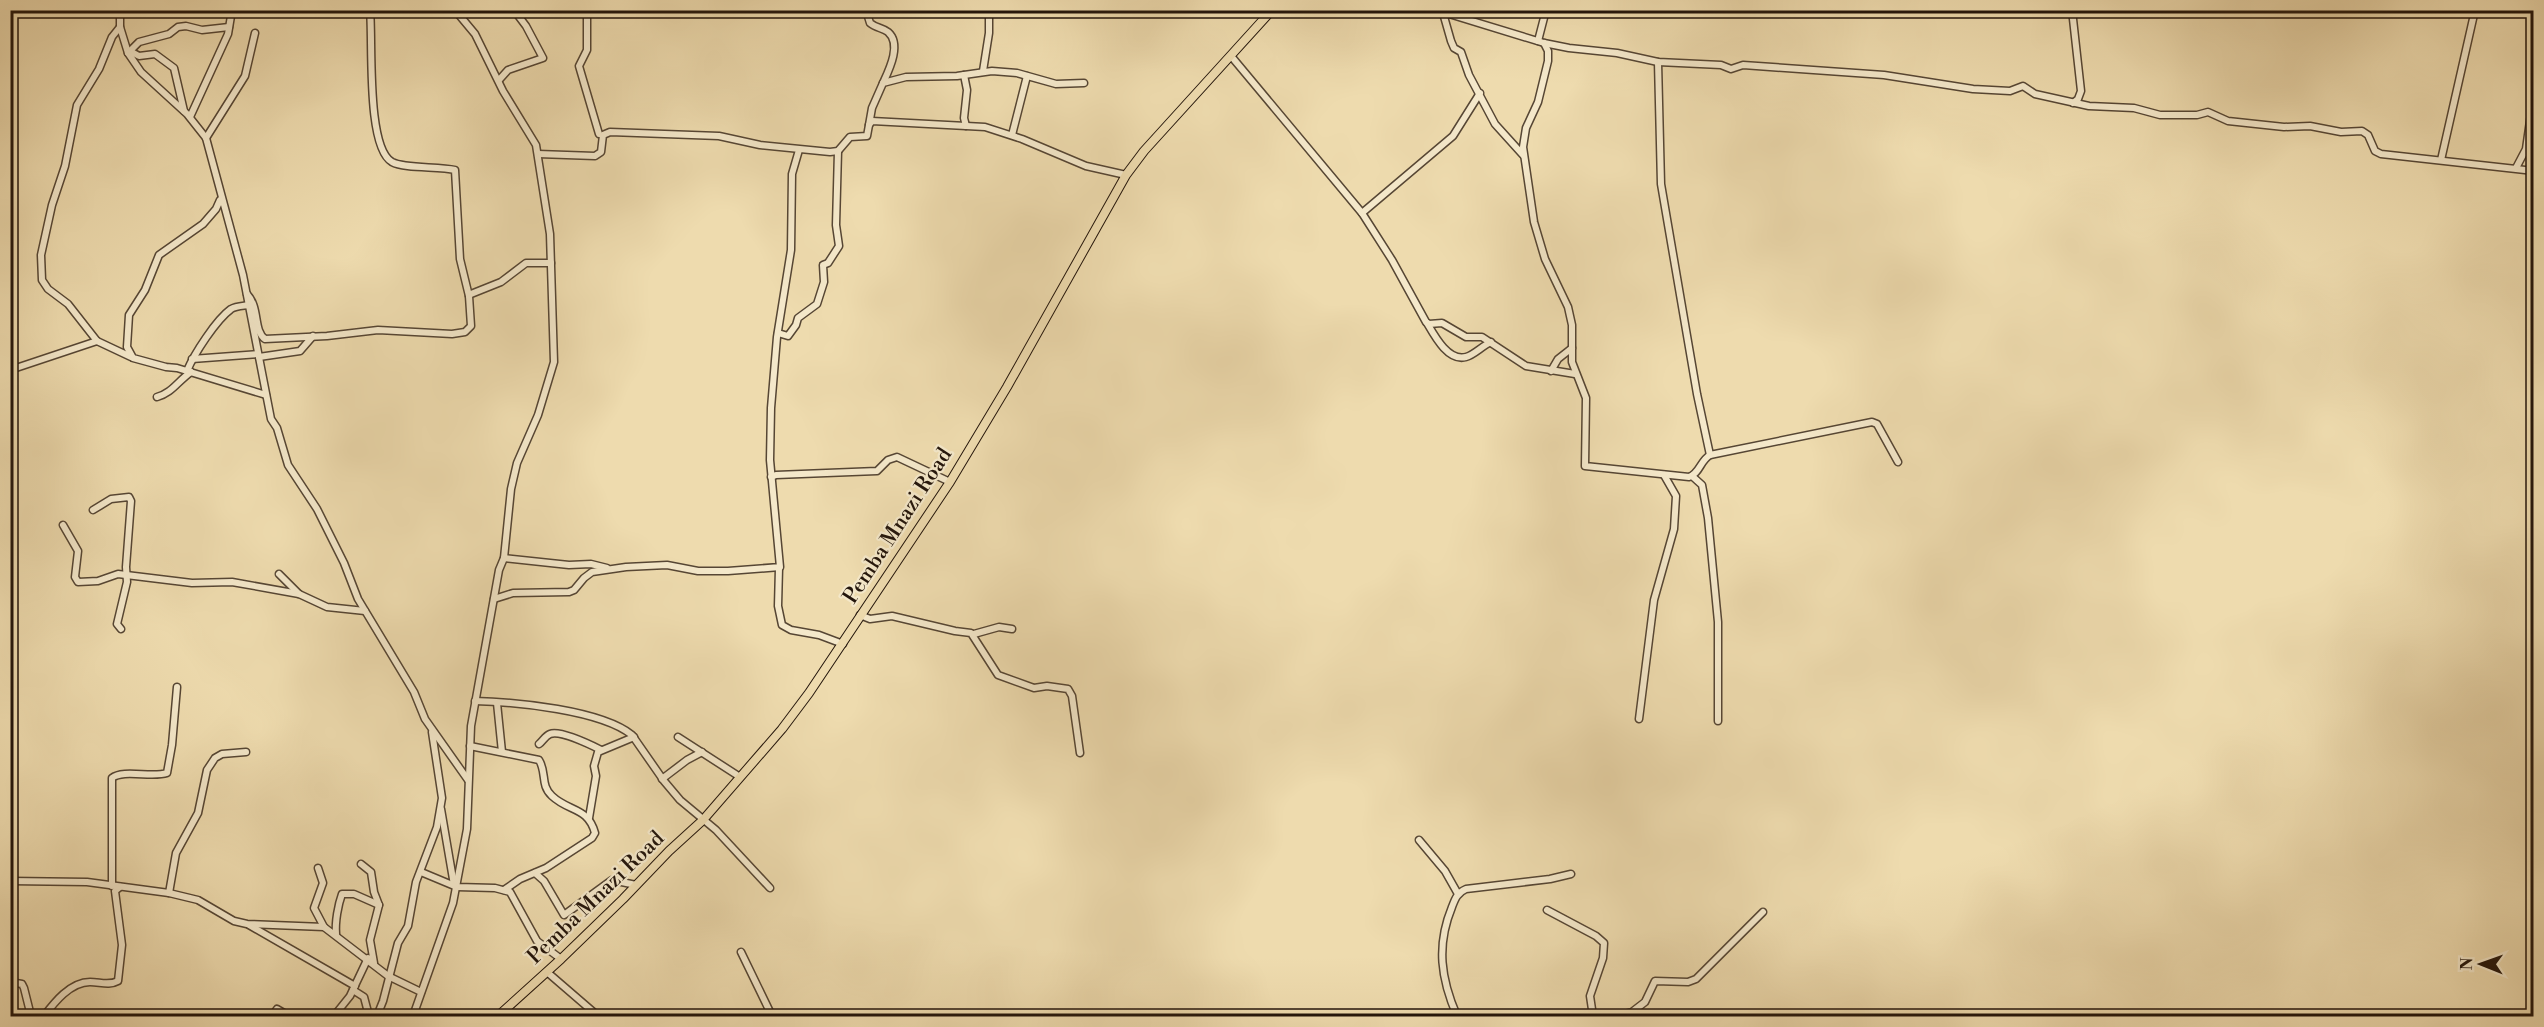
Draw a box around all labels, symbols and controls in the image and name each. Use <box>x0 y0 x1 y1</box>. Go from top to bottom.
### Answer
street label: Pemba Mnazi Road <box>838 443 958 609</box>
street label: Pemba Mnazi Road <box>522 826 670 970</box>
north arrow <box>2451 934 2511 994</box>
text: N <box>2457 957 2477 970</box>

